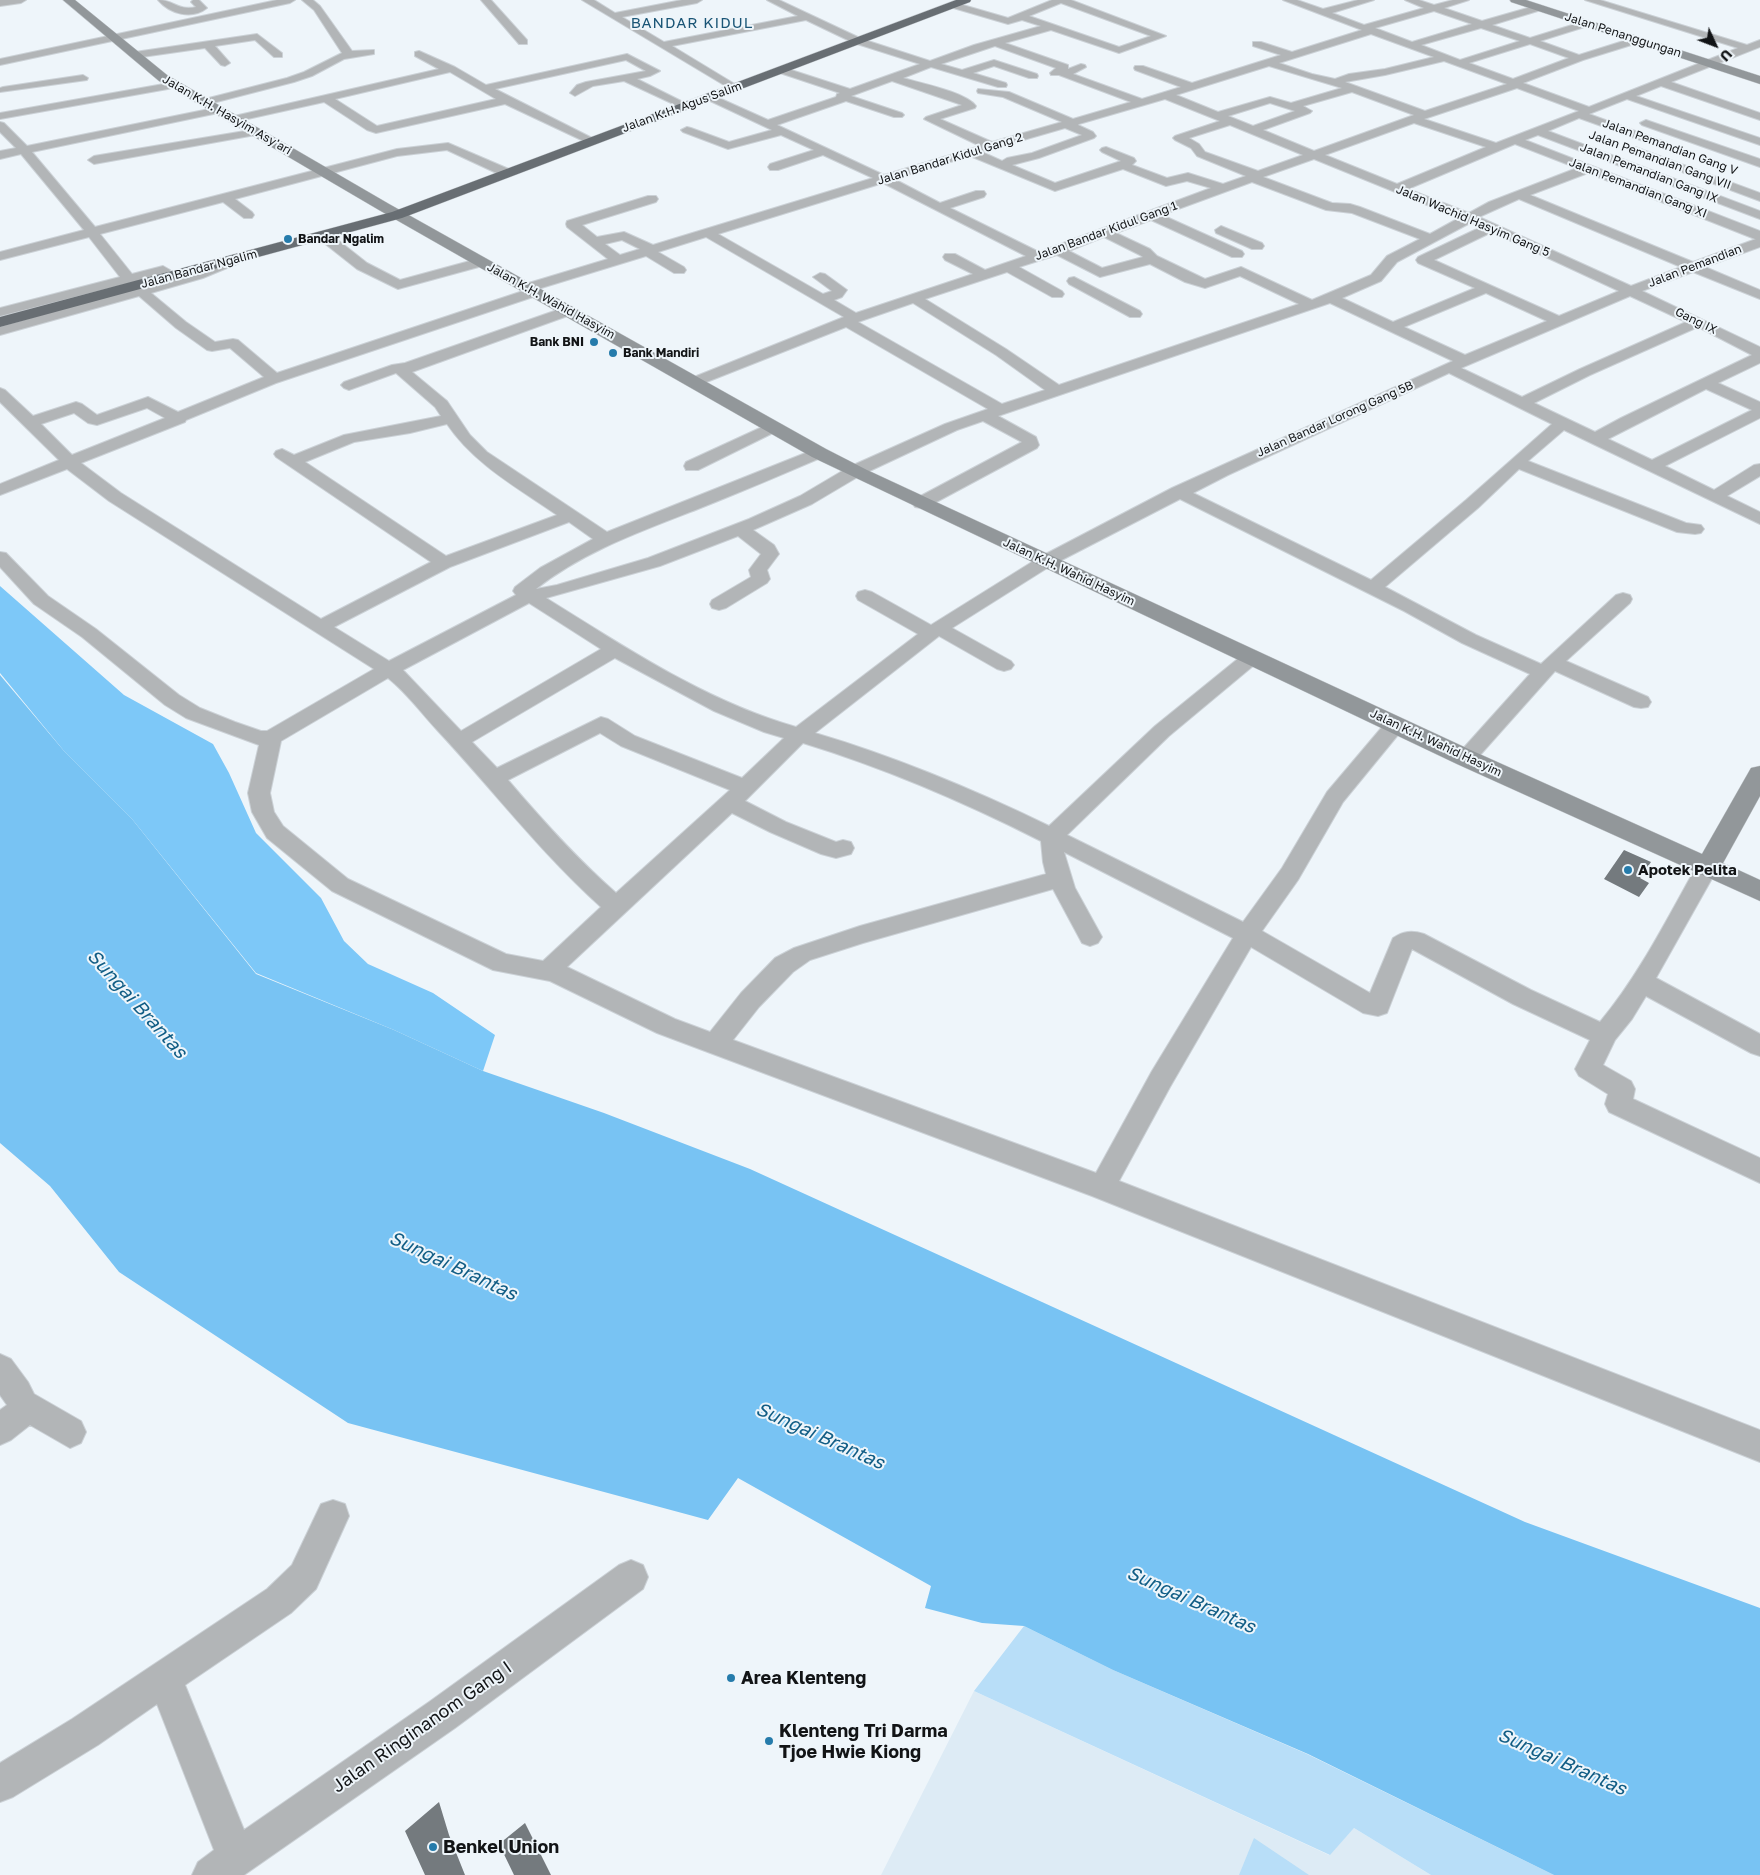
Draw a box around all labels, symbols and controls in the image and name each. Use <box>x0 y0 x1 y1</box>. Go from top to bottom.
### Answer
street label: Jalan Penanggungan <box>1563 9 1683 61</box>
district label: BANDAR KIDUL <box>629 14 755 32</box>
north arrow <box>1690 20 1740 70</box>
text: U <box>1717 46 1736 65</box>
street label: Jalan K.H. Hasyim Asy'ari <box>160 72 294 158</box>
street label: Jalan K.H. Agus Salim <box>620 79 744 135</box>
street label: Jalan Pemandian Gang V <box>1600 116 1740 178</box>
street label: Jalan Pemandian Gang VII <box>1587 128 1733 192</box>
street label: Jalan Bandar Kidul Gang 2 <box>875 130 1025 188</box>
street label: Jalan Pemandian Gang IX <box>1578 140 1720 206</box>
street label: Jalan Pemandian Gang XI <box>1567 155 1709 221</box>
street label: Jalan Wachid Hasyim Gang 5 <box>1394 182 1552 260</box>
street label: Jalan Bandar Kidul Gang 1 <box>1033 199 1179 263</box>
place label: Bandar Ngalim <box>298 232 384 246</box>
marker: Bandar Ngalim <box>282 233 294 245</box>
street label: Jalan Pemandian <box>1646 242 1744 290</box>
street label: Jalan Bandar Ngalim <box>139 247 259 291</box>
street label: Jalan K.H. Wahid Hasyim <box>485 260 617 342</box>
street label: Gang IX <box>1673 305 1719 337</box>
place label: Bank BNI <box>530 335 584 349</box>
marker: Bank BNI <box>588 336 600 348</box>
place label: Bank Mandiri <box>623 346 699 360</box>
marker: Bank Mandiri <box>607 347 619 359</box>
street label: Jalan Bandar Lorong Gang 5B <box>1254 378 1416 460</box>
street label: Jalan K.H. Wahid Hasyim <box>1001 535 1137 609</box>
street label: Jalan K.H. Wahid Hasyim <box>1368 706 1504 780</box>
place label: Apotek Pelita <box>1638 861 1737 879</box>
marker: Apotek Pelita <box>1622 864 1634 876</box>
water label: Sungai Brantas <box>82 945 192 1063</box>
water label: Sungai Brantas <box>386 1226 520 1306</box>
water label: Sungai Brantas <box>752 1397 888 1475</box>
water label: Sungai Brantas <box>1123 1561 1259 1639</box>
street label: Jalan Ringinanom Gang I <box>328 1657 516 1797</box>
place label: Area Klenteng <box>741 1667 866 1689</box>
marker: Area Klenteng <box>725 1672 737 1684</box>
place label: Klenteng Tri Darma Tjoe Hwie Kiong <box>779 1720 948 1762</box>
water label: Sungai Brantas <box>1494 1723 1630 1801</box>
marker: Klenteng Tri Darma Tjoe Hwie Kiong <box>763 1735 775 1747</box>
place label: Benkel Union <box>443 1836 559 1858</box>
marker: Benkel Union <box>427 1841 439 1853</box>

